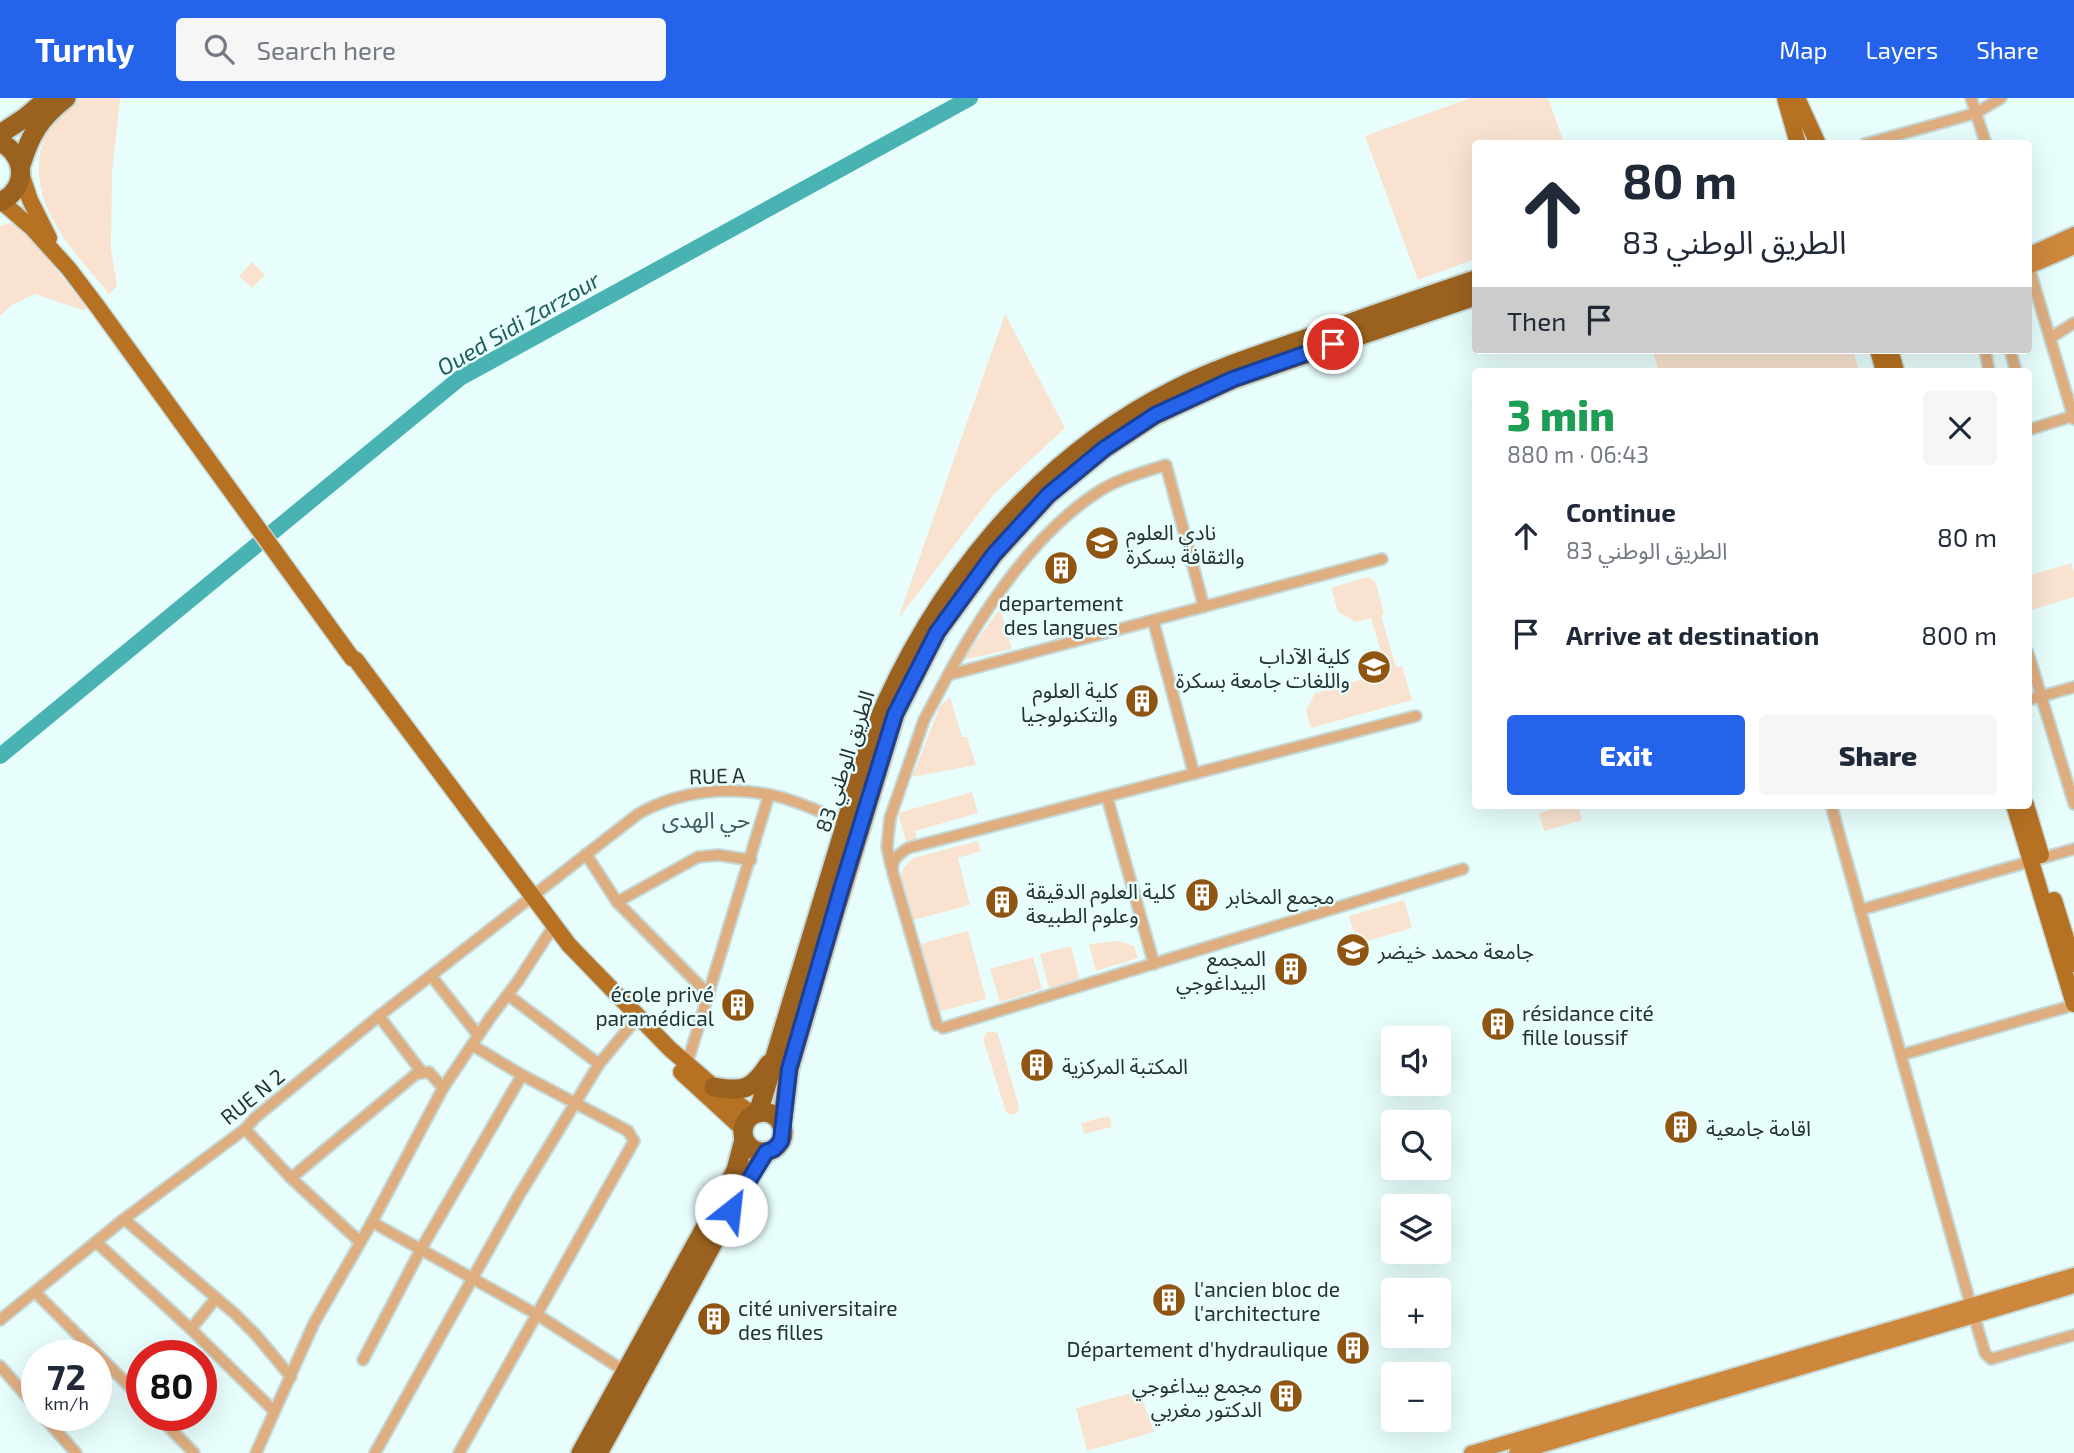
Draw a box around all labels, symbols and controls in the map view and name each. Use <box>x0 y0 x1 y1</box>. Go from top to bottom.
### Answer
search box <box>176 18 666 81</box>
text: Turnly <box>35 29 134 69</box>
icon: search <box>200 30 238 68</box>
text: Search here <box>256 34 396 65</box>
text: Map <box>1779 35 1827 64</box>
text: Layers <box>1865 35 1938 64</box>
text: Share <box>1976 35 2039 64</box>
text: 80 m <box>1622 150 1737 209</box>
icon: ahead <box>1507 168 1598 259</box>
text: الطريق الوطني 83 <box>1622 222 1847 260</box>
water label: Oued Sidi Zarzour <box>432 265 605 381</box>
icon: arrive <box>1580 301 1618 339</box>
text: Then <box>1507 305 1566 336</box>
pin <box>1303 314 1363 374</box>
icon: arrive <box>1314 325 1352 363</box>
text: 3 min <box>1507 389 1615 439</box>
button: close <box>1923 391 1997 465</box>
text: 880 m · 06:43 <box>1507 440 1649 468</box>
text: Continue <box>1566 496 1676 527</box>
icon: ahead <box>1507 517 1545 555</box>
place label: نادي العلوم والثقافة بسكرة <box>1126 519 1245 569</box>
text: 80 m <box>1937 521 1997 552</box>
school or university icon: نادي العلوم والثقافة بسكرة <box>1083 524 1121 562</box>
text: الطريق الوطني 83 <box>1566 536 1727 564</box>
building icon: departement des langues <box>1042 549 1080 587</box>
place label: departement des langues <box>999 590 1123 639</box>
icon: arrive <box>1507 615 1545 653</box>
text: Arrive at destination <box>1566 619 1819 650</box>
text: 800 m <box>1921 619 1997 650</box>
place label: كلية الآداب واللغات جامعة بسكرة <box>1176 643 1350 693</box>
school or university icon: كلية الآداب واللغات جامعة بسكرة <box>1355 648 1393 686</box>
place label: كلية العلوم والتكنولوجيا <box>1021 677 1118 727</box>
building icon: كلية العلوم والتكنولوجيا <box>1123 682 1161 720</box>
street label: الطريق الوطني 83 <box>809 687 883 836</box>
button: Exit <box>1507 715 1745 795</box>
button: Share <box>1759 715 1997 795</box>
street label: RUE A <box>689 762 745 788</box>
district label: حي الهدى <box>662 805 750 837</box>
building icon: مجمع المخابر <box>1183 876 1221 914</box>
place label: كلية العلوم الدقيقة وعلوم الطبيعة <box>1026 878 1176 932</box>
building icon: كلية العلوم الدقيقة وعلوم الطبيعة <box>983 883 1021 921</box>
place label: مجمع المخابر <box>1225 883 1334 912</box>
school or university icon: جامعة محمد خيضر <box>1334 931 1372 969</box>
place label: جامعة محمد خيضر <box>1377 938 1534 964</box>
place label: المجمع البيداغوجي <box>1176 945 1266 998</box>
building icon: المجمع البيداغوجي <box>1272 950 1310 988</box>
place label: école privé paramédical <box>595 981 715 1030</box>
building icon: école privé paramédical <box>719 986 757 1024</box>
place label: résidance cité fille loussif <box>1522 1000 1654 1049</box>
building icon: résidance cité fille loussif <box>1479 1005 1517 1043</box>
map controls <box>1381 1026 1451 1432</box>
button: sound <box>1381 1026 1451 1096</box>
building icon: المكتبة المركزية <box>1018 1046 1056 1084</box>
place label: المكتبة المركزية <box>1062 1053 1188 1079</box>
street label: RUE N 2 <box>215 1063 289 1129</box>
building icon: اقامة جامعية <box>1662 1108 1700 1146</box>
button: search <box>1381 1110 1451 1180</box>
place label: اقامة جامعية <box>1706 1115 1811 1140</box>
position arrow <box>694 1173 768 1247</box>
button: layers <box>1381 1194 1451 1264</box>
place label: l'ancien bloc de l'architecture <box>1194 1276 1340 1325</box>
button: + <box>1381 1278 1451 1348</box>
building icon: l'ancien bloc de l'architecture <box>1150 1281 1188 1319</box>
place label: cité universitaire des filles <box>738 1295 898 1344</box>
building icon: cité universitaire des filles <box>695 1300 733 1338</box>
building icon: Département d'hydraulique <box>1334 1329 1372 1367</box>
place label: Département d'hydraulique <box>1067 1336 1328 1361</box>
speed limit sign: 80 <box>126 1340 217 1431</box>
text: 72 <box>47 1355 86 1397</box>
button: − <box>1381 1362 1451 1432</box>
place label: مجمع بيداغوجي الدكتور مغربي <box>1132 1372 1262 1425</box>
building icon: مجمع بيداغوجي الدكتور مغربي <box>1267 1377 1305 1415</box>
text: km/h <box>44 1392 89 1414</box>

